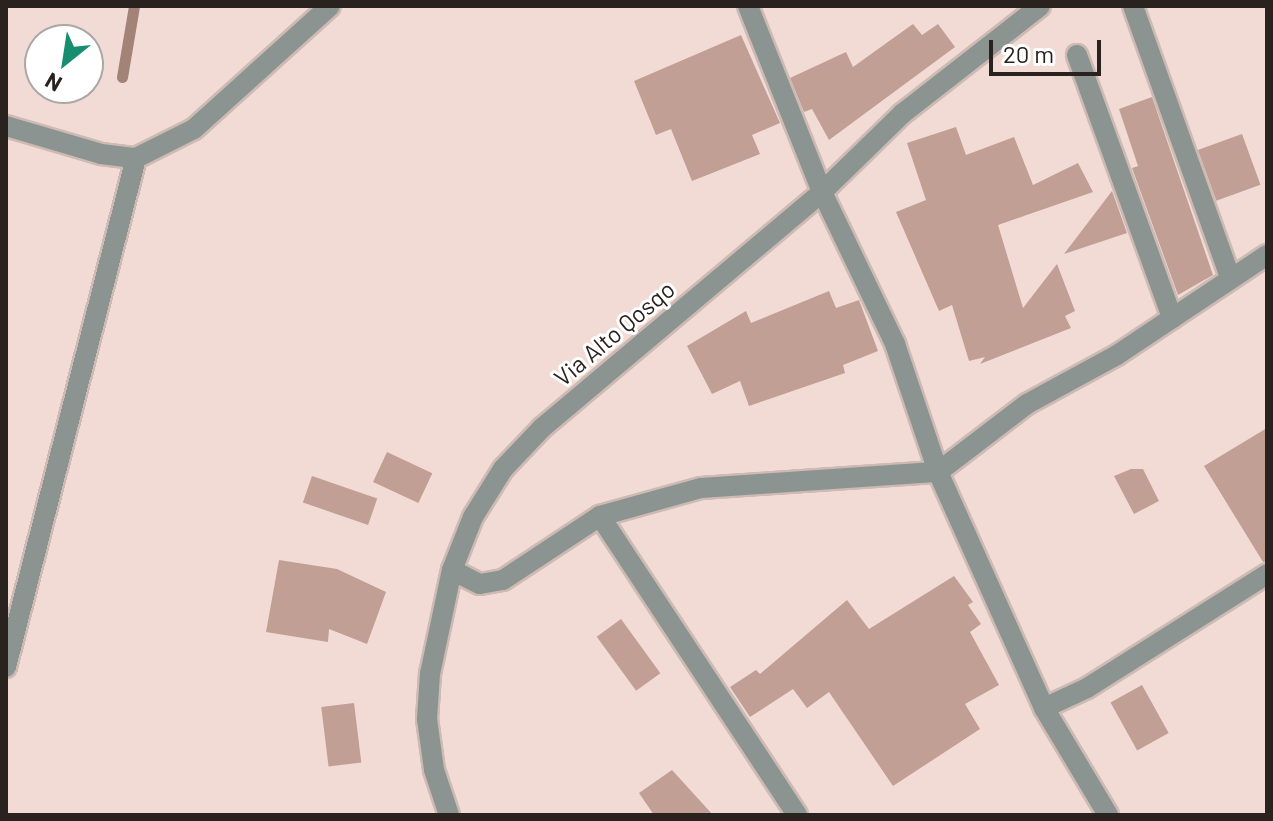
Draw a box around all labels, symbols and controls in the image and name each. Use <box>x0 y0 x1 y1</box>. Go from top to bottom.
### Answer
north arrow <box>24 24 104 104</box>
scale bar <box>993 24 1105 74</box>
text: 20 m <box>1003 39 1054 68</box>
text: N <box>40 68 66 98</box>
street label: Via Alto Qosqo <box>548 274 680 392</box>

